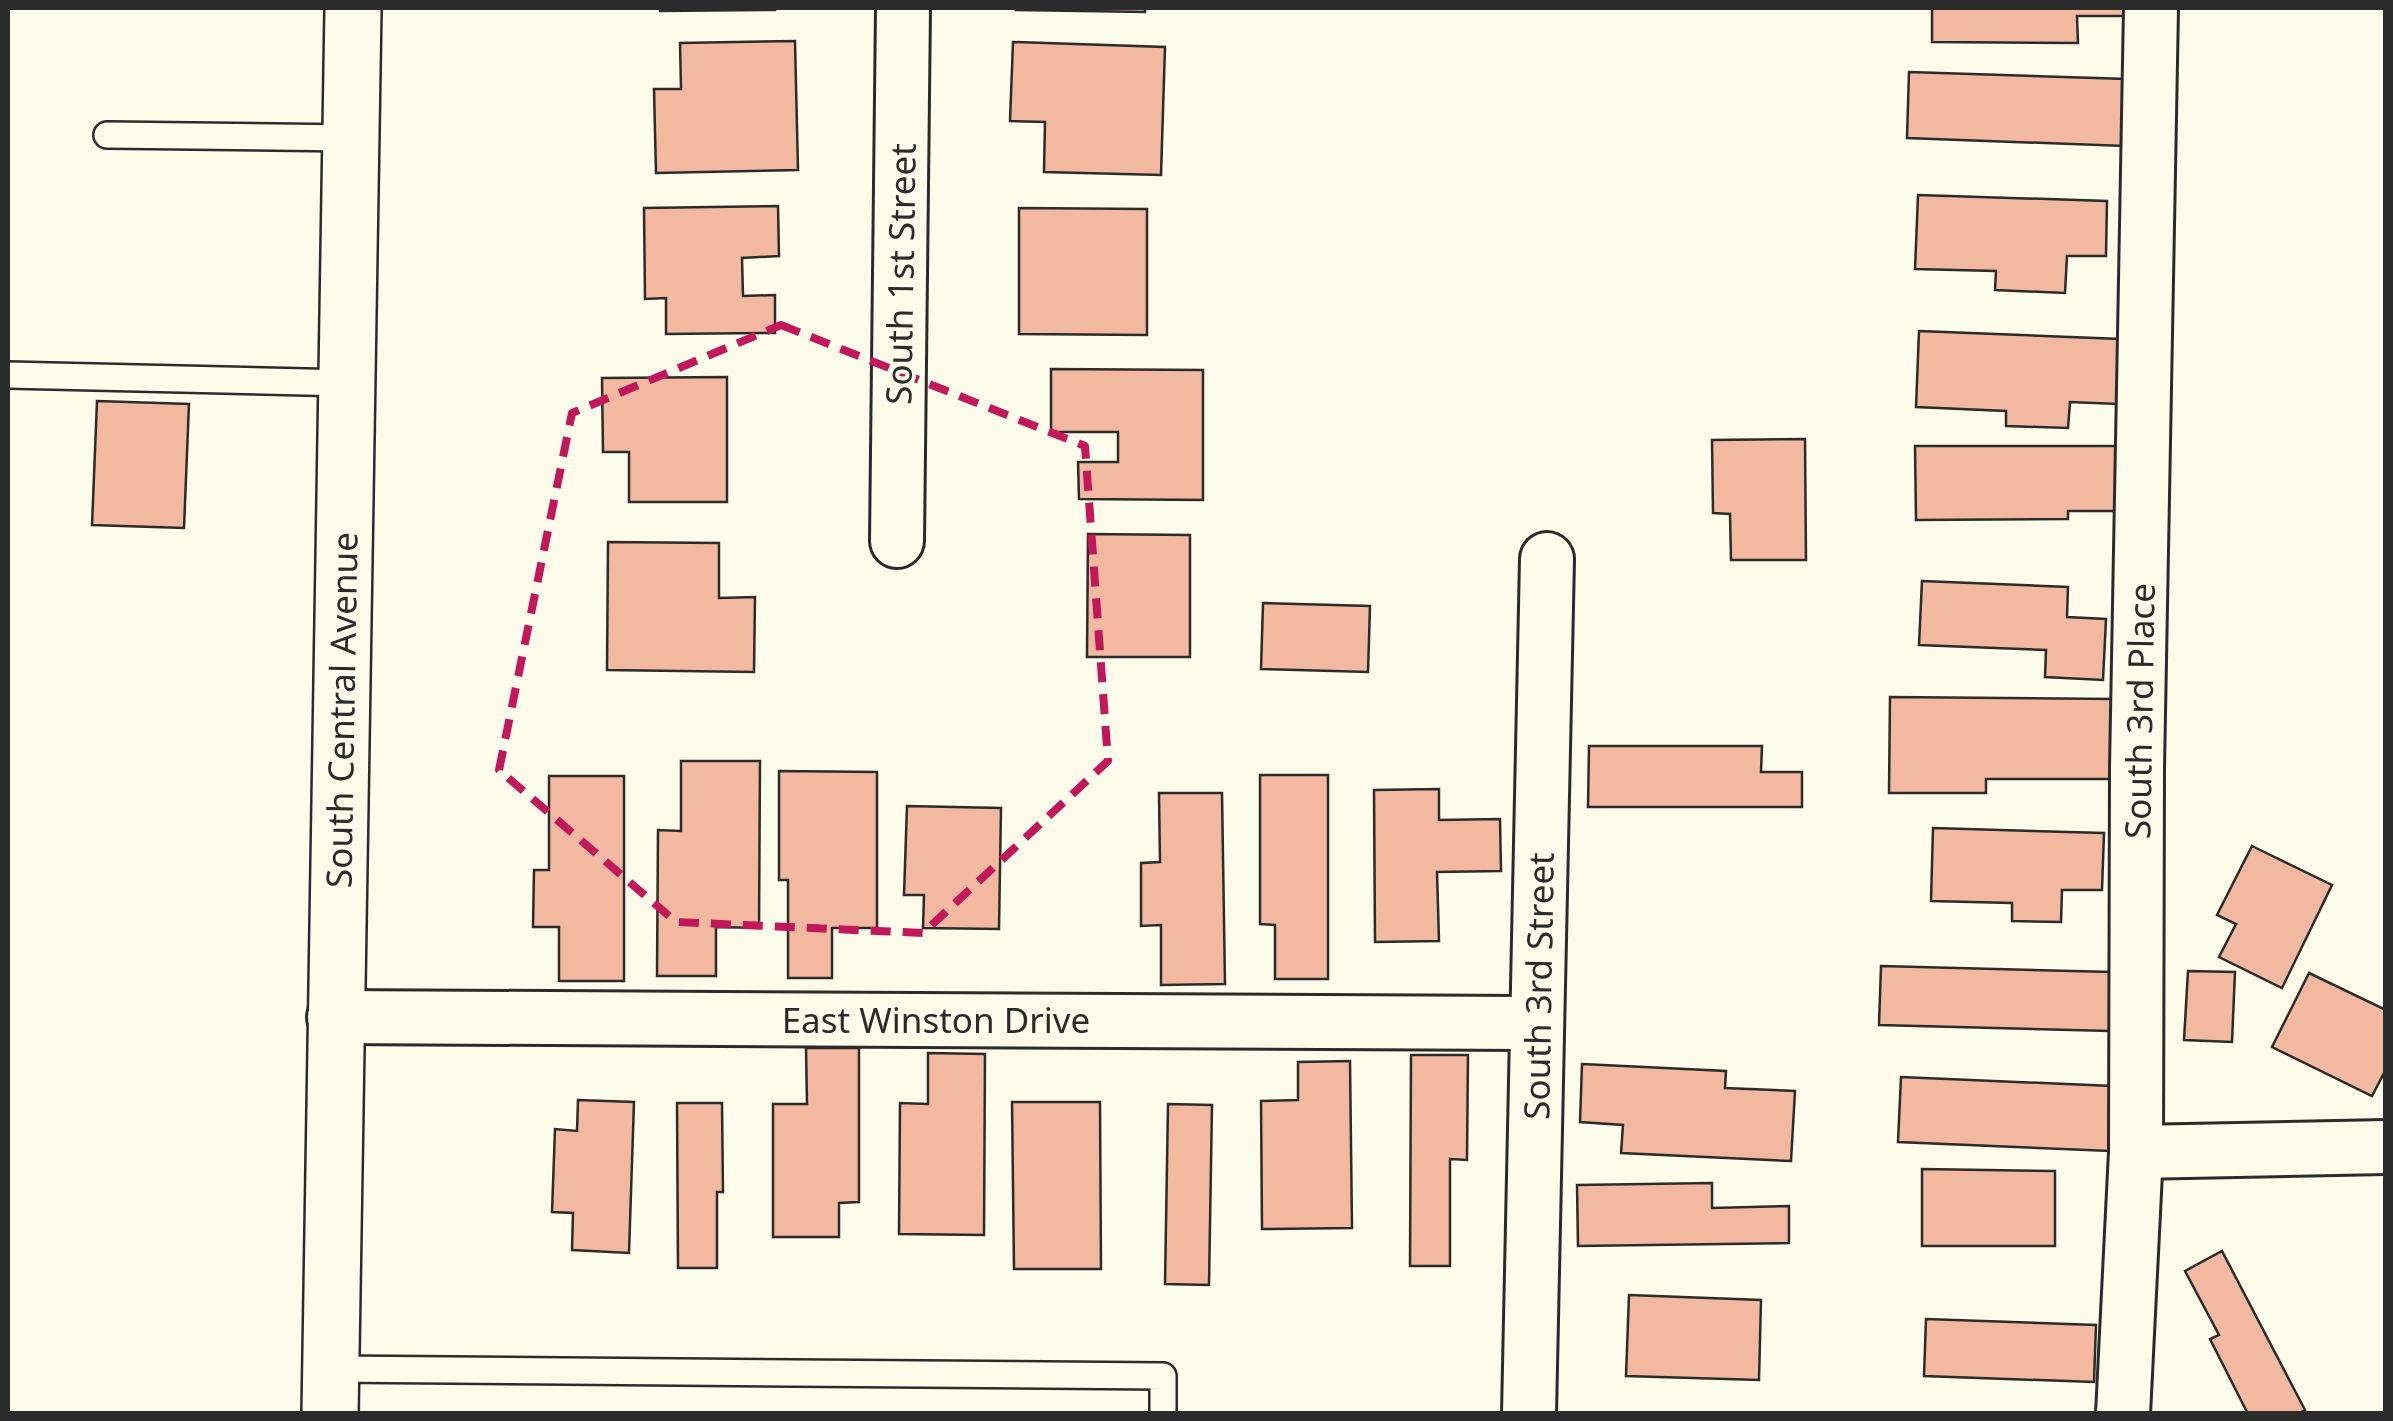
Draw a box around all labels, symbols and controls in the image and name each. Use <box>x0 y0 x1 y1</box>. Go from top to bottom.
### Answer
street label: South 1st Street <box>874 143 926 405</box>
street label: South Central Avenue <box>314 532 368 888</box>
street label: South 3rd Place <box>2113 583 2165 839</box>
street label: South 3rd Street <box>1512 852 1564 1120</box>
street label: East Winston Drive <box>782 996 1090 1043</box>

